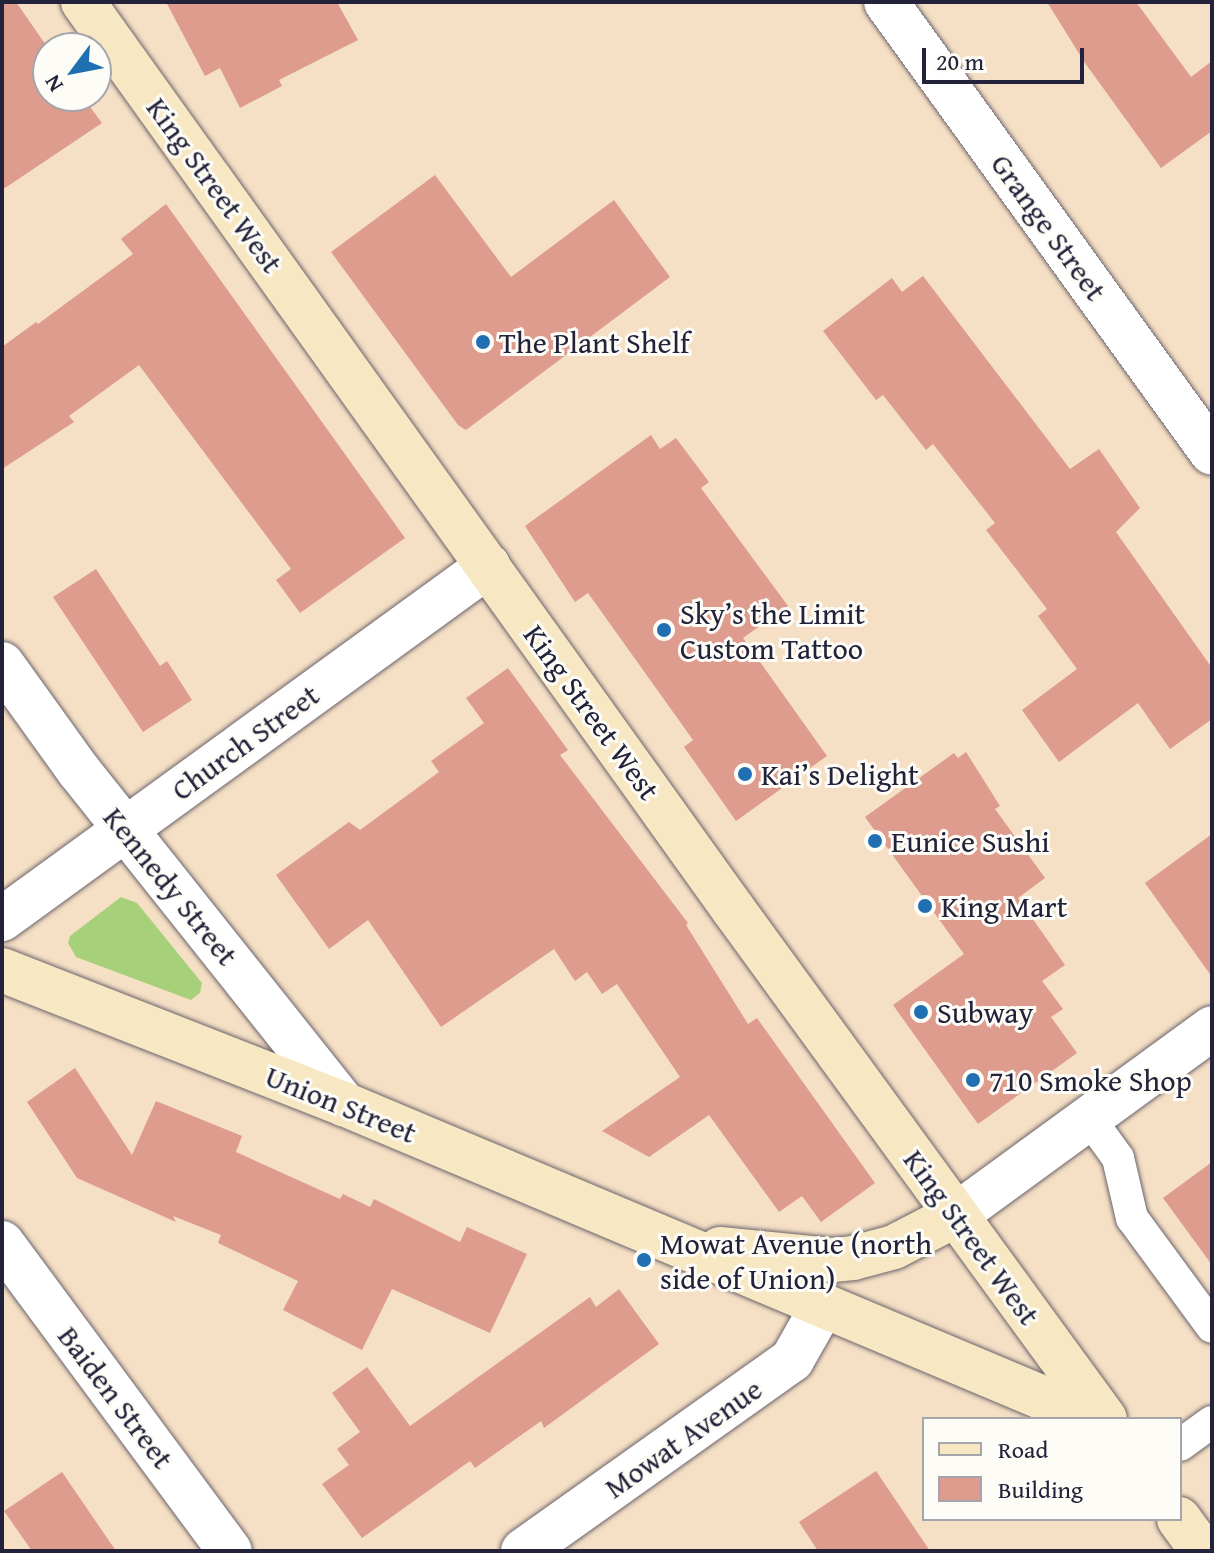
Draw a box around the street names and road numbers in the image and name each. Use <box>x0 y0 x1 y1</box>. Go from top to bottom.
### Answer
street label: King Street West <box>139 90 291 280</box>
street label: Grange Street <box>984 147 1114 307</box>
street label: King Street West <box>516 617 668 807</box>
street label: Church Street <box>164 676 326 808</box>
street label: Kennedy Street <box>96 800 246 972</box>
street label: Union Street <box>260 1057 422 1151</box>
street label: King Street West <box>896 1142 1048 1332</box>
street label: Baiden Street <box>51 1319 181 1475</box>
street label: Mowat Avenue <box>597 1371 769 1505</box>

